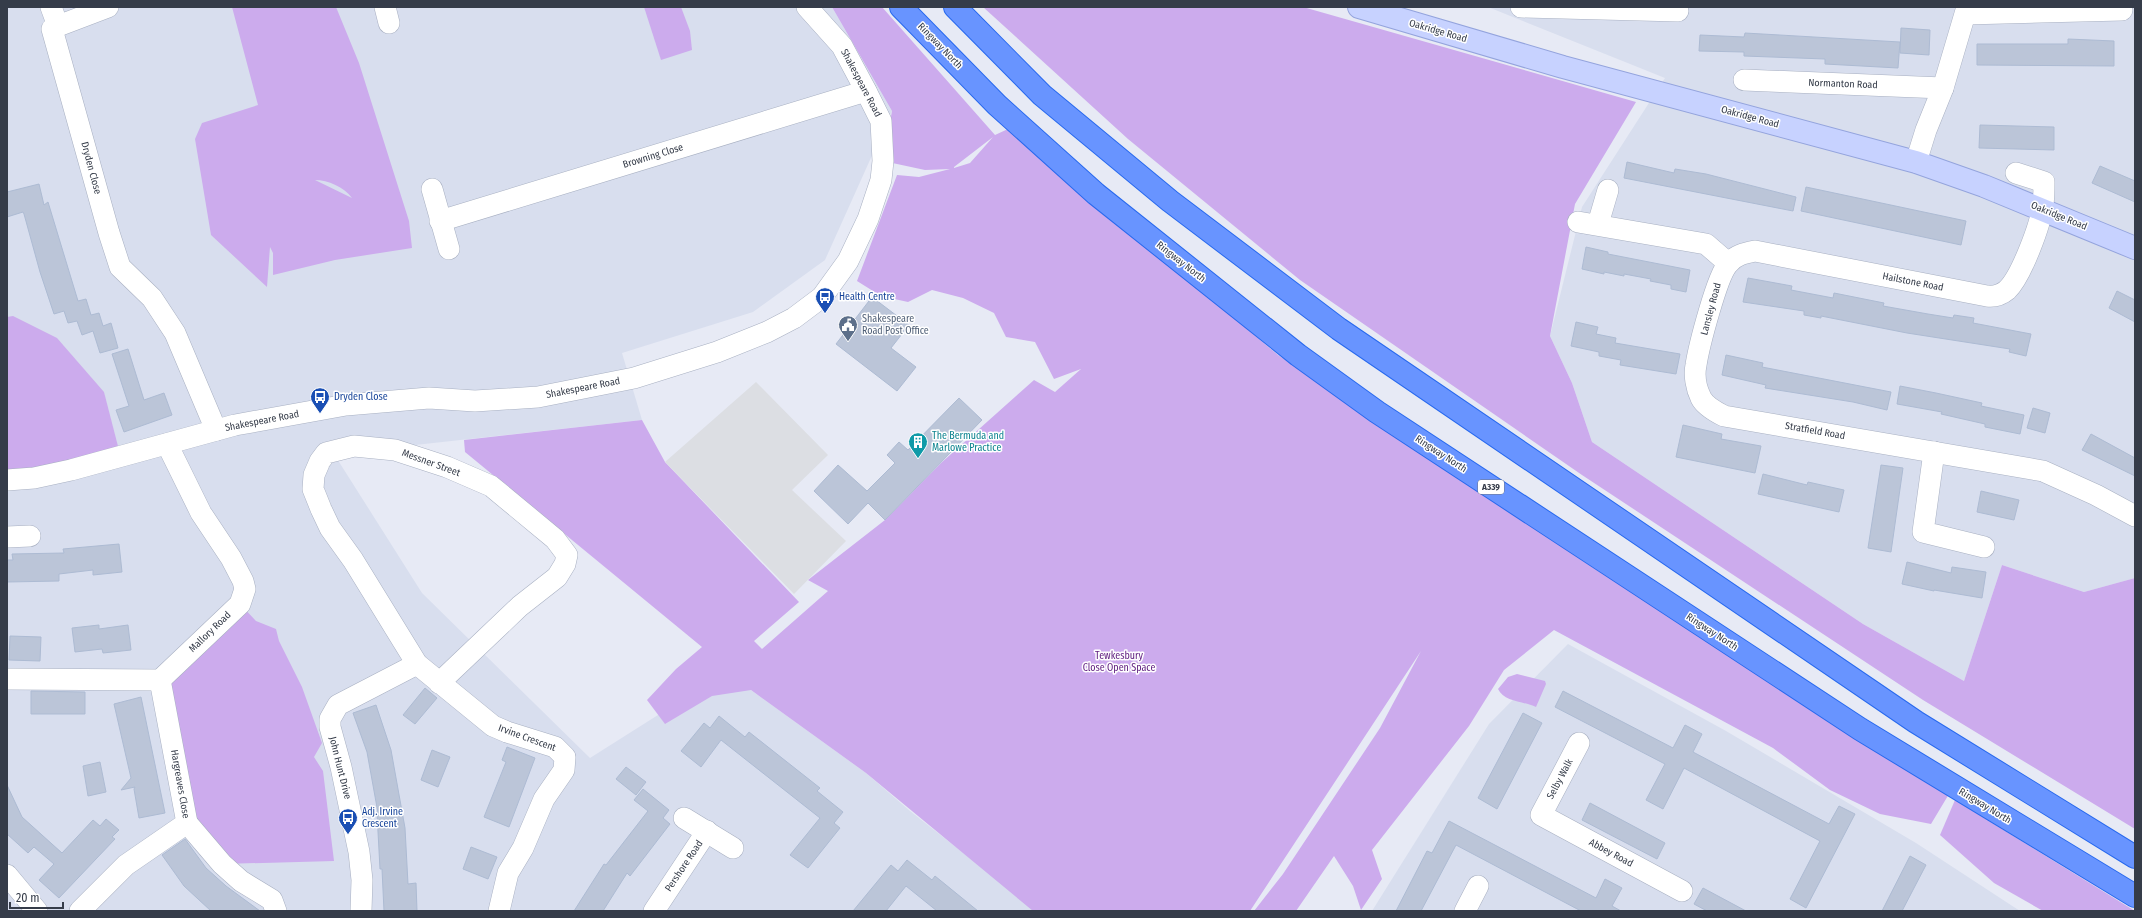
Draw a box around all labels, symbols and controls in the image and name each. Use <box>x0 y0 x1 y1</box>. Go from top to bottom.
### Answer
street label: Oakridge Road <box>1408 17 1468 45</box>
street label: Ringway North <box>915 21 965 71</box>
street label: Shakespeare Road <box>838 47 884 119</box>
street label: Normanton Road <box>1808 77 1878 91</box>
street label: Oakridge Road <box>1720 103 1780 131</box>
street label: Dryden Close <box>78 141 104 196</box>
street label: Browning Close <box>621 141 685 171</box>
street label: Oakridge Road <box>2029 199 2089 233</box>
street label: Ringway North <box>1154 239 1208 285</box>
street label: Hailstone Road <box>1881 270 1945 294</box>
street label: Lansley Road <box>1698 281 1724 337</box>
bus stop icon: Health Centre <box>814 286 836 314</box>
place label: Health Centre <box>839 291 895 303</box>
place label: Shakespeare Road Post Office <box>862 313 929 337</box>
public building icon: Shakespeare Road Post Office <box>837 314 859 342</box>
street label: Shakespeare Road <box>545 375 621 401</box>
bus stop icon: Dryden Close <box>309 386 331 414</box>
place label: Dryden Close <box>334 391 388 403</box>
street label: Shakespeare Road <box>224 408 300 434</box>
street label: Stratfield Road <box>1784 420 1846 442</box>
place label: The Bermuda and Marlowe Practice <box>932 430 1004 454</box>
building icon: The Bermuda and Marlowe Practice <box>907 431 929 459</box>
street label: Ringway North <box>1413 433 1469 475</box>
street label: Messner Street <box>400 447 462 479</box>
road number: A339 <box>1478 480 1504 494</box>
street label: Mallory Road <box>187 609 233 655</box>
street label: Ringway North <box>1684 611 1740 653</box>
park label: Tewkesbury Close Open Space <box>1083 650 1155 674</box>
street label: Irvine Crescent <box>496 722 558 754</box>
street label: John Hunt Drive <box>326 735 354 801</box>
street label: Hargreaves Close <box>168 749 192 819</box>
street label: Selby Walk <box>1544 756 1576 801</box>
street label: Ringway North <box>1957 786 2013 826</box>
place label: Adj. Irvine Crescent <box>362 806 403 830</box>
bus stop icon: Adj. Irvine Crescent <box>337 807 359 835</box>
street label: Abbey Road <box>1587 836 1635 870</box>
street label: Pershore Road <box>662 838 706 894</box>
scale bar <box>10 884 63 910</box>
text: 20 m <box>16 891 40 905</box>

